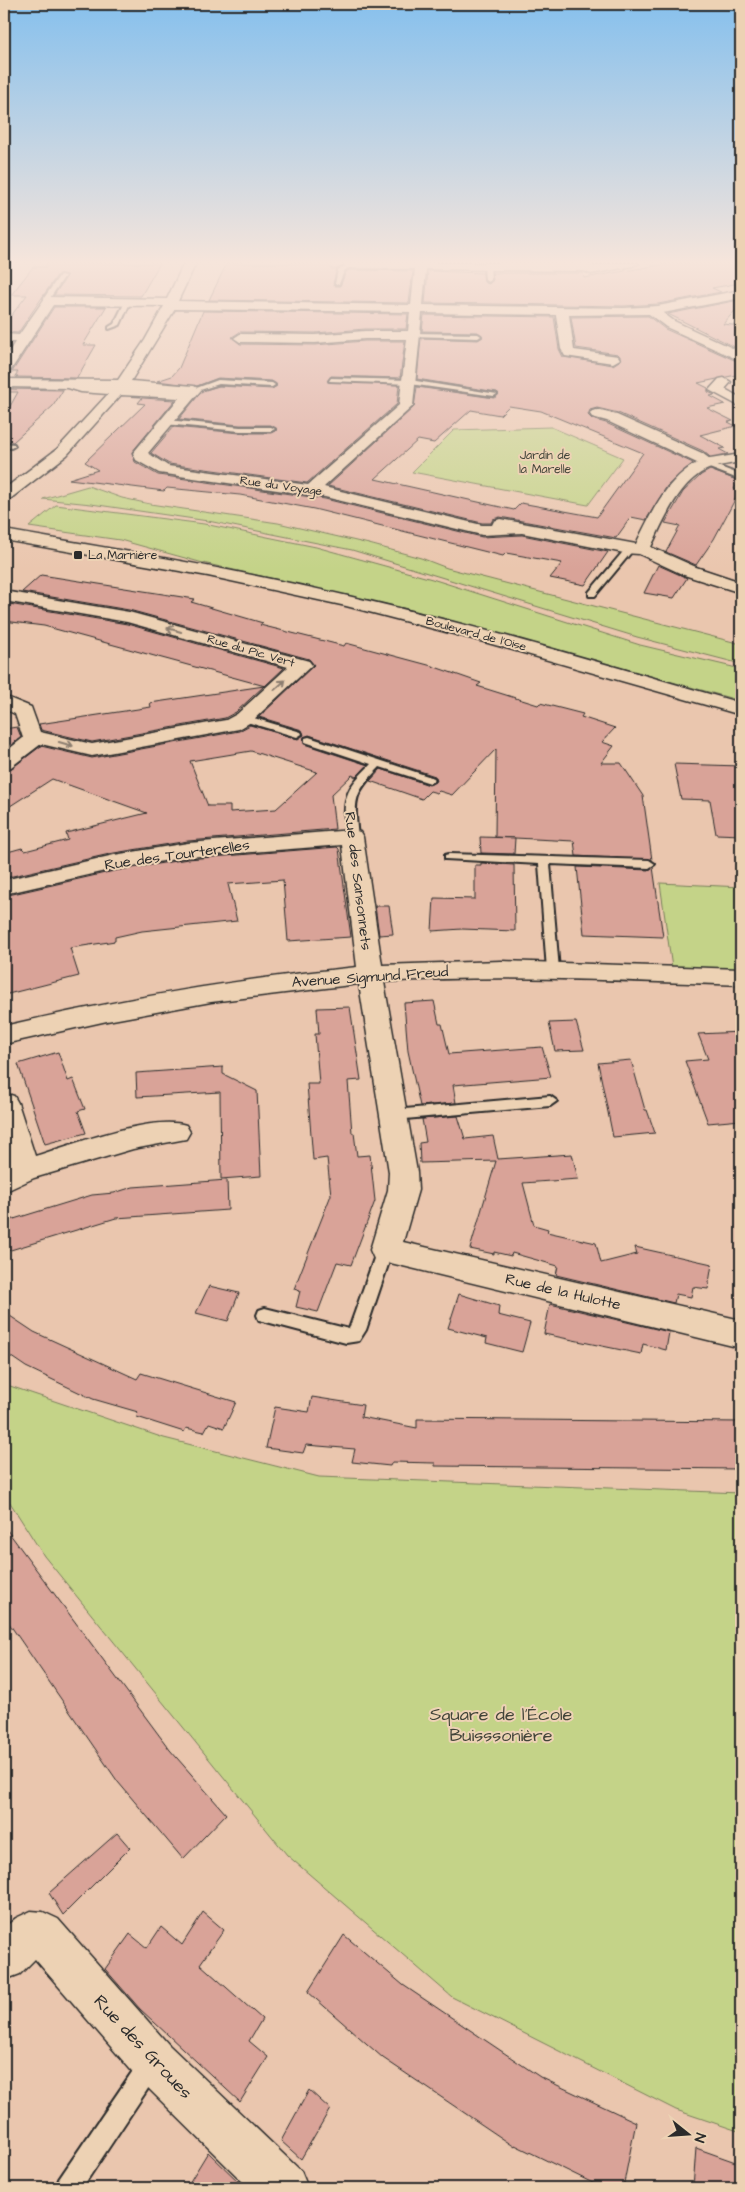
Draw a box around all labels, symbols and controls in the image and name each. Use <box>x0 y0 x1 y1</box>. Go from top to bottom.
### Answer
park label: Jardin de la Marelle <box>519 447 572 478</box>
street label: Rue du Voyage <box>239 472 324 501</box>
place label: La Marnière <box>88 547 158 564</box>
marker: La Marnière <box>72 549 84 561</box>
street label: Boulevard de l'Oise <box>424 612 529 656</box>
one-way arrow <box>166 624 182 634</box>
street label: Rue du Pic Vert <box>205 630 297 672</box>
one-way arrow <box>273 679 286 691</box>
one-way arrow <box>58 740 74 749</box>
street label: Rue des Sansonnets <box>339 811 377 952</box>
street label: Rue des Tourterelles <box>103 834 251 876</box>
street label: Avenue Sigmund Freud <box>291 961 449 994</box>
street label: Rue de la Hulotte <box>503 1268 623 1316</box>
park label: Square de l'École Buisssonière <box>430 1702 573 1748</box>
street label: Rue des Groues <box>88 1989 198 2105</box>
north arrow <box>662 2110 712 2160</box>
text: N <box>689 2130 710 2145</box>

